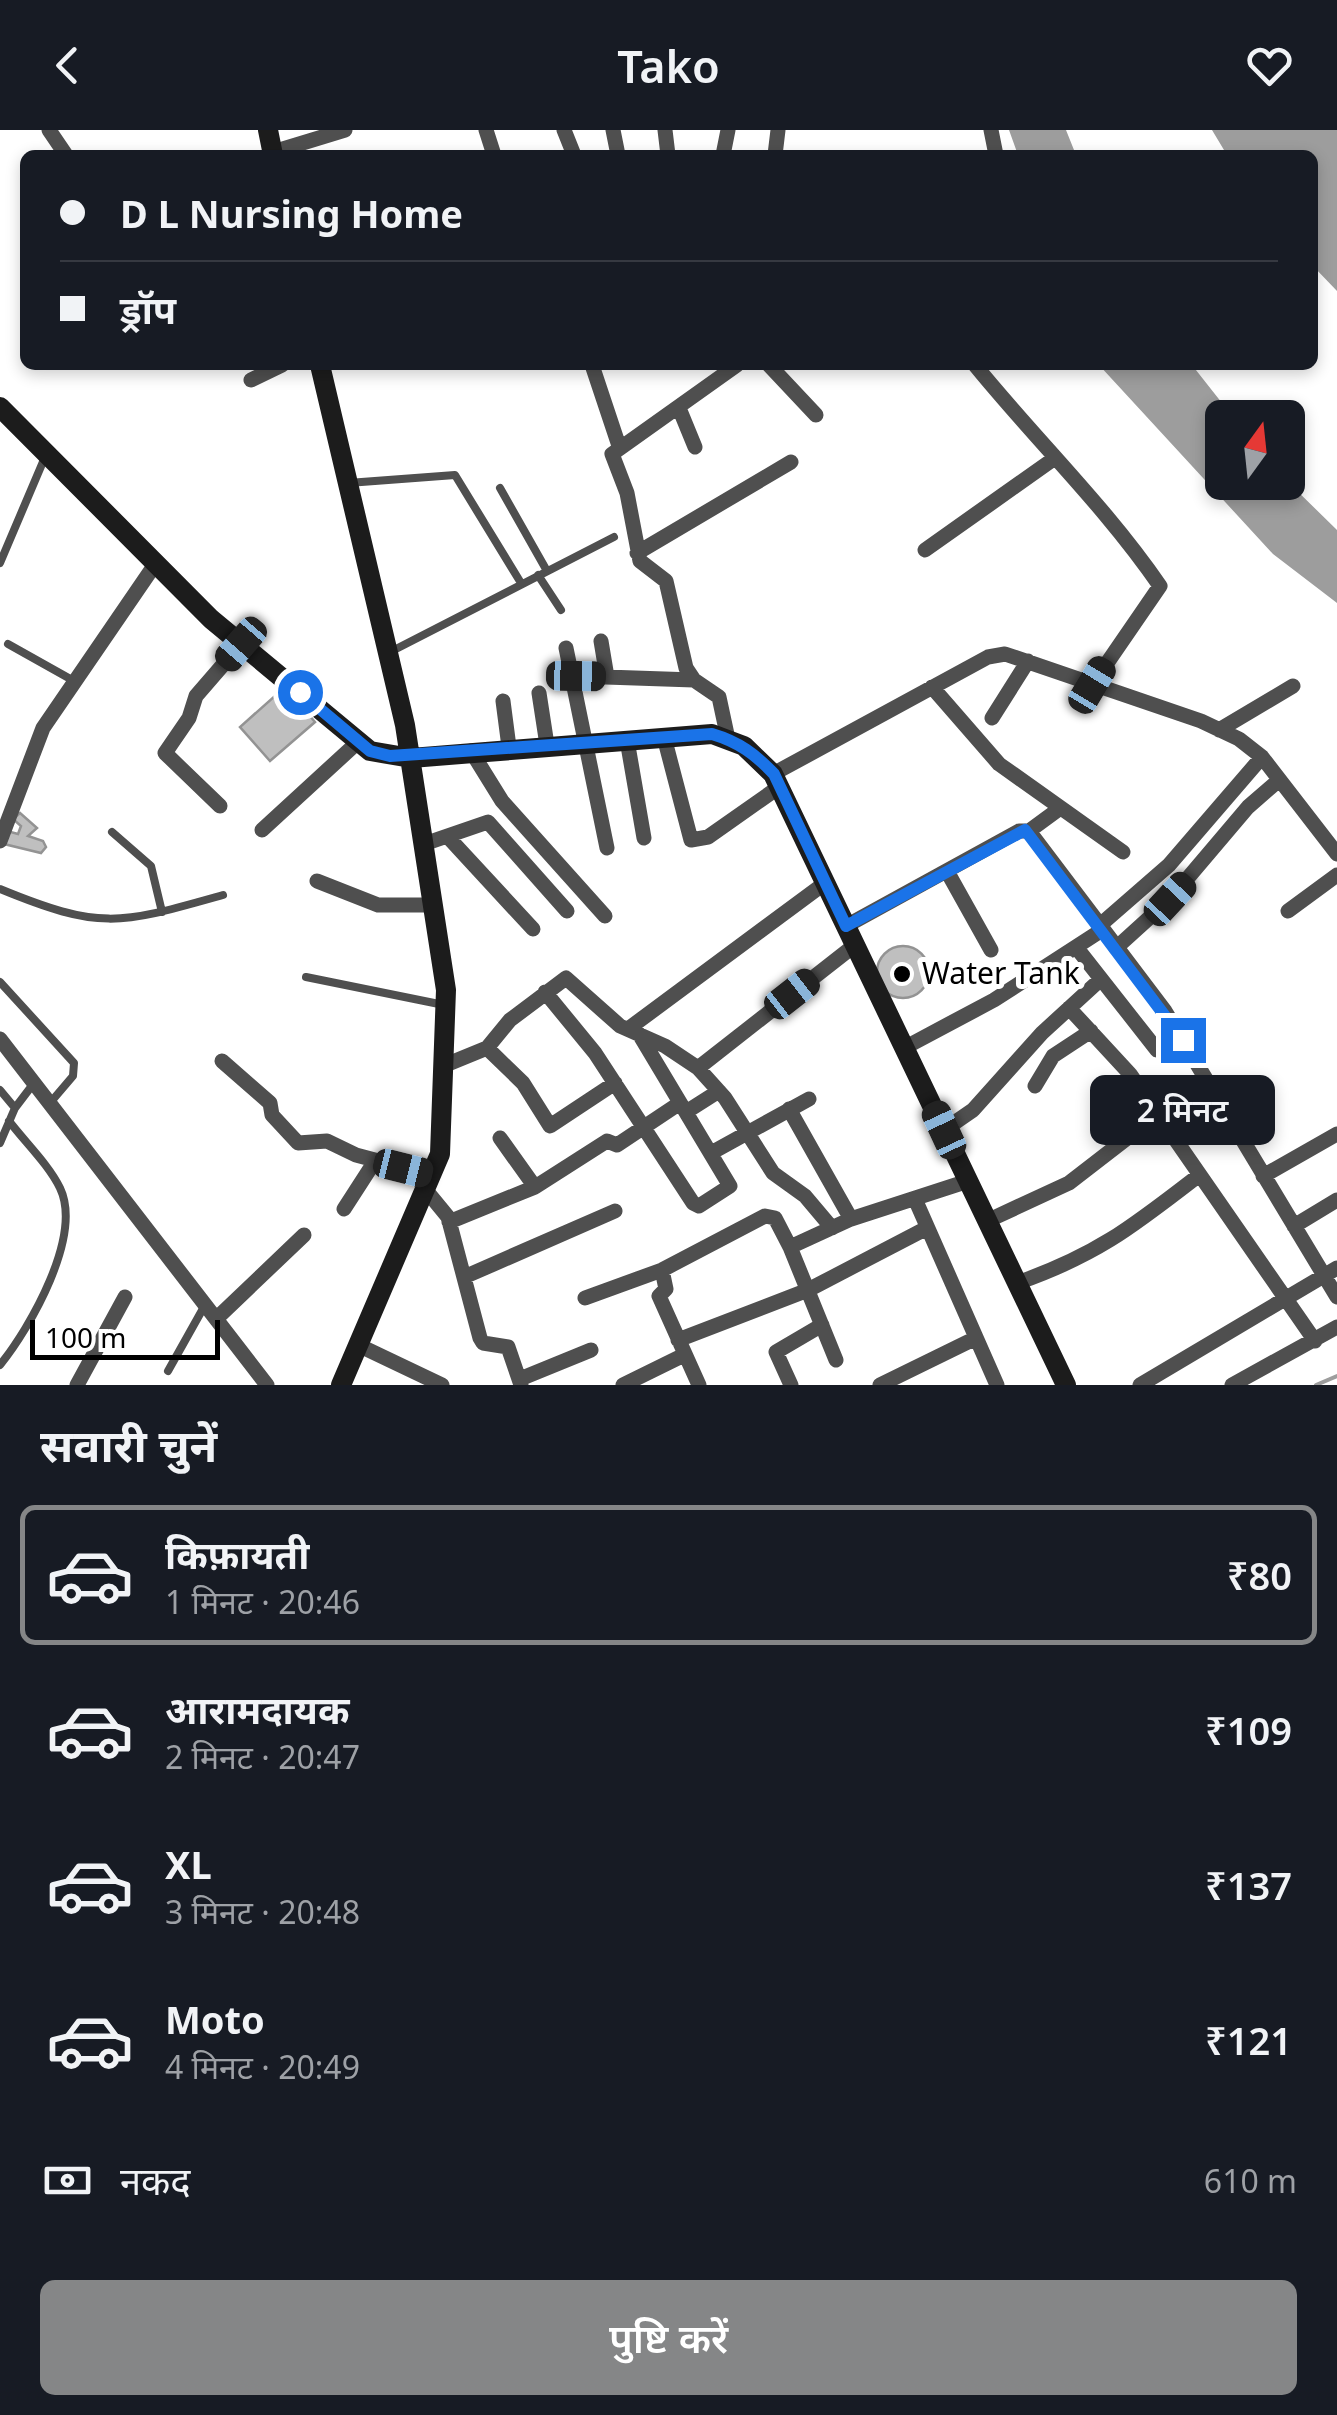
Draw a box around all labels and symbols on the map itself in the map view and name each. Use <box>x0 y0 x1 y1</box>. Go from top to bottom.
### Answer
north arrow <box>1205 400 1305 500</box>
car <box>210 612 272 676</box>
car <box>1064 652 1120 718</box>
car <box>546 660 606 692</box>
route start <box>278 670 323 715</box>
car <box>1139 867 1201 931</box>
place label: Water Tank <box>922 952 1080 993</box>
marker: Water Tank <box>891 963 913 985</box>
car <box>759 964 825 1024</box>
route end <box>1161 1018 1206 1063</box>
callout: 2 मिनट <box>1090 1075 1276 1145</box>
car <box>918 1096 970 1164</box>
car <box>370 1146 436 1190</box>
scale bar <box>30 1315 220 1360</box>

